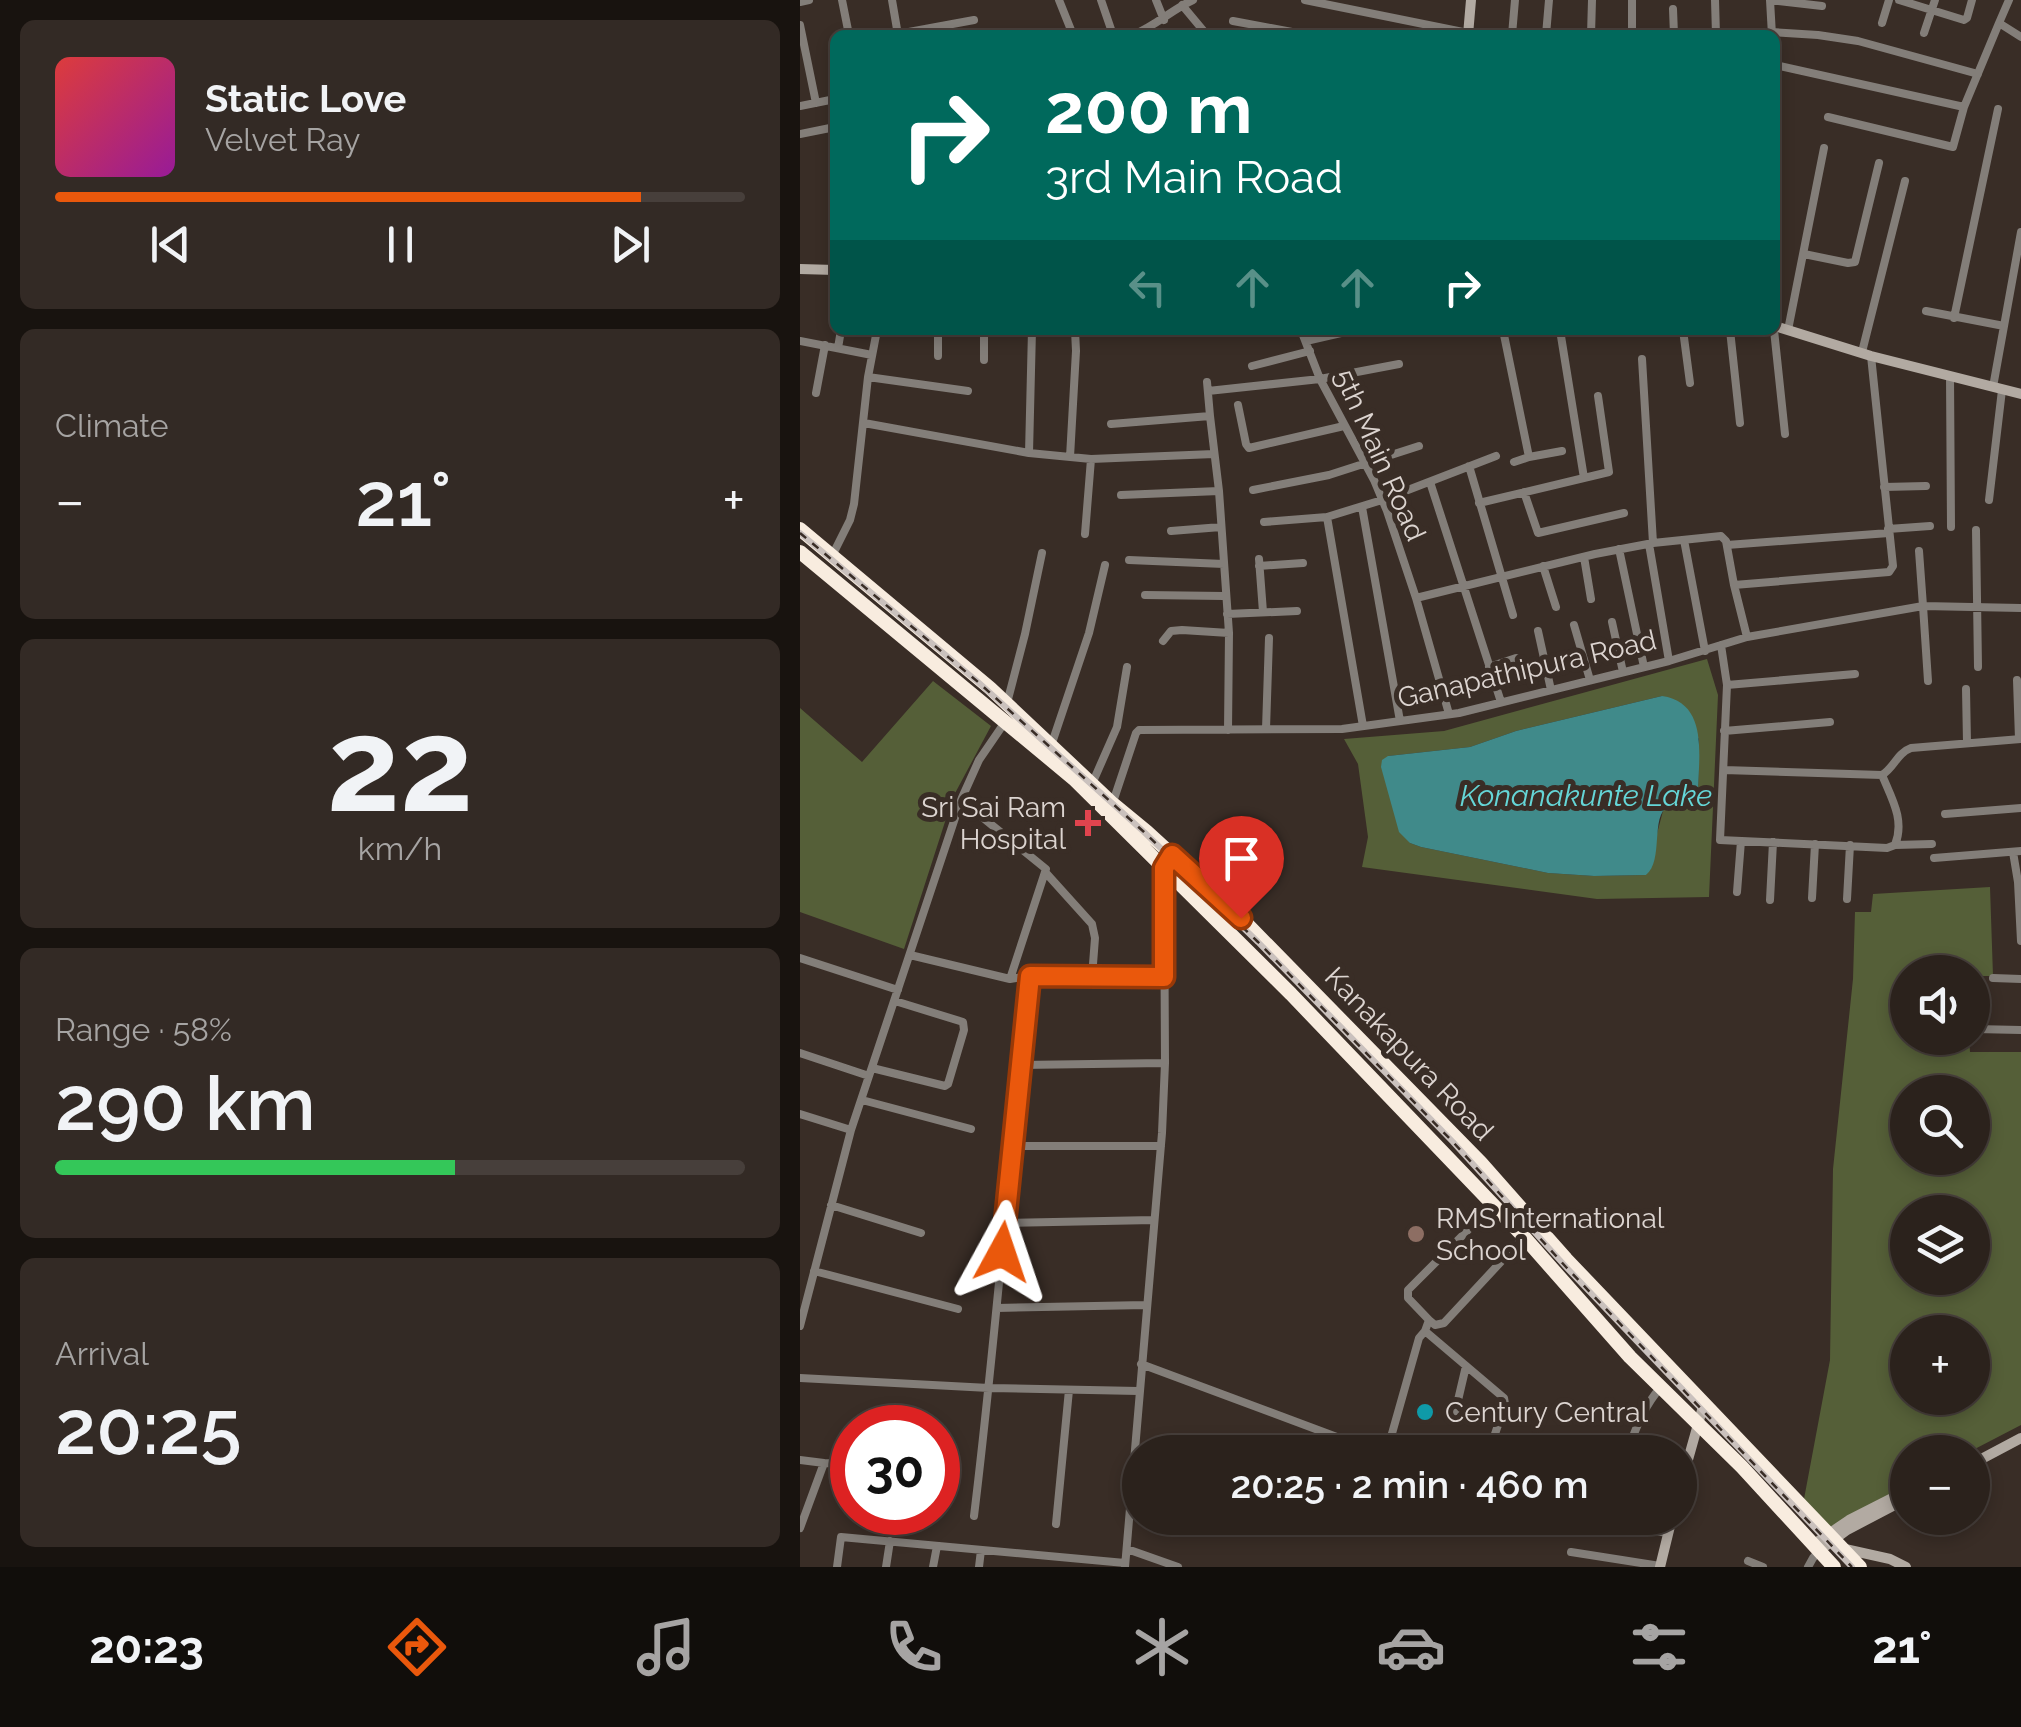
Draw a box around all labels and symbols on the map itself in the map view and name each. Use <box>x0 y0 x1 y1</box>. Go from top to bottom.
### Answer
street label: 5th Main Road <box>1327 364 1433 546</box>
street label: Ganapathipura Road <box>1394 623 1660 715</box>
water label: Konanakunte Lake <box>1460 778 1712 813</box>
place label: Sri Sai Ram Hospital <box>921 791 1066 856</box>
marker: Sri Sai Ram Hospital <box>1075 810 1101 836</box>
pin <box>1199 816 1284 919</box>
street label: Kanakapura Road <box>1318 960 1500 1148</box>
position arrow <box>950 1200 1054 1304</box>
place label: RMS International School <box>1436 1202 1665 1267</box>
marker: RMS International School <box>1405 1223 1427 1245</box>
place label: Century Central <box>1445 1396 1648 1429</box>
marker: Century Central <box>1414 1401 1436 1423</box>
speed limit sign: 30 <box>830 1405 960 1535</box>

